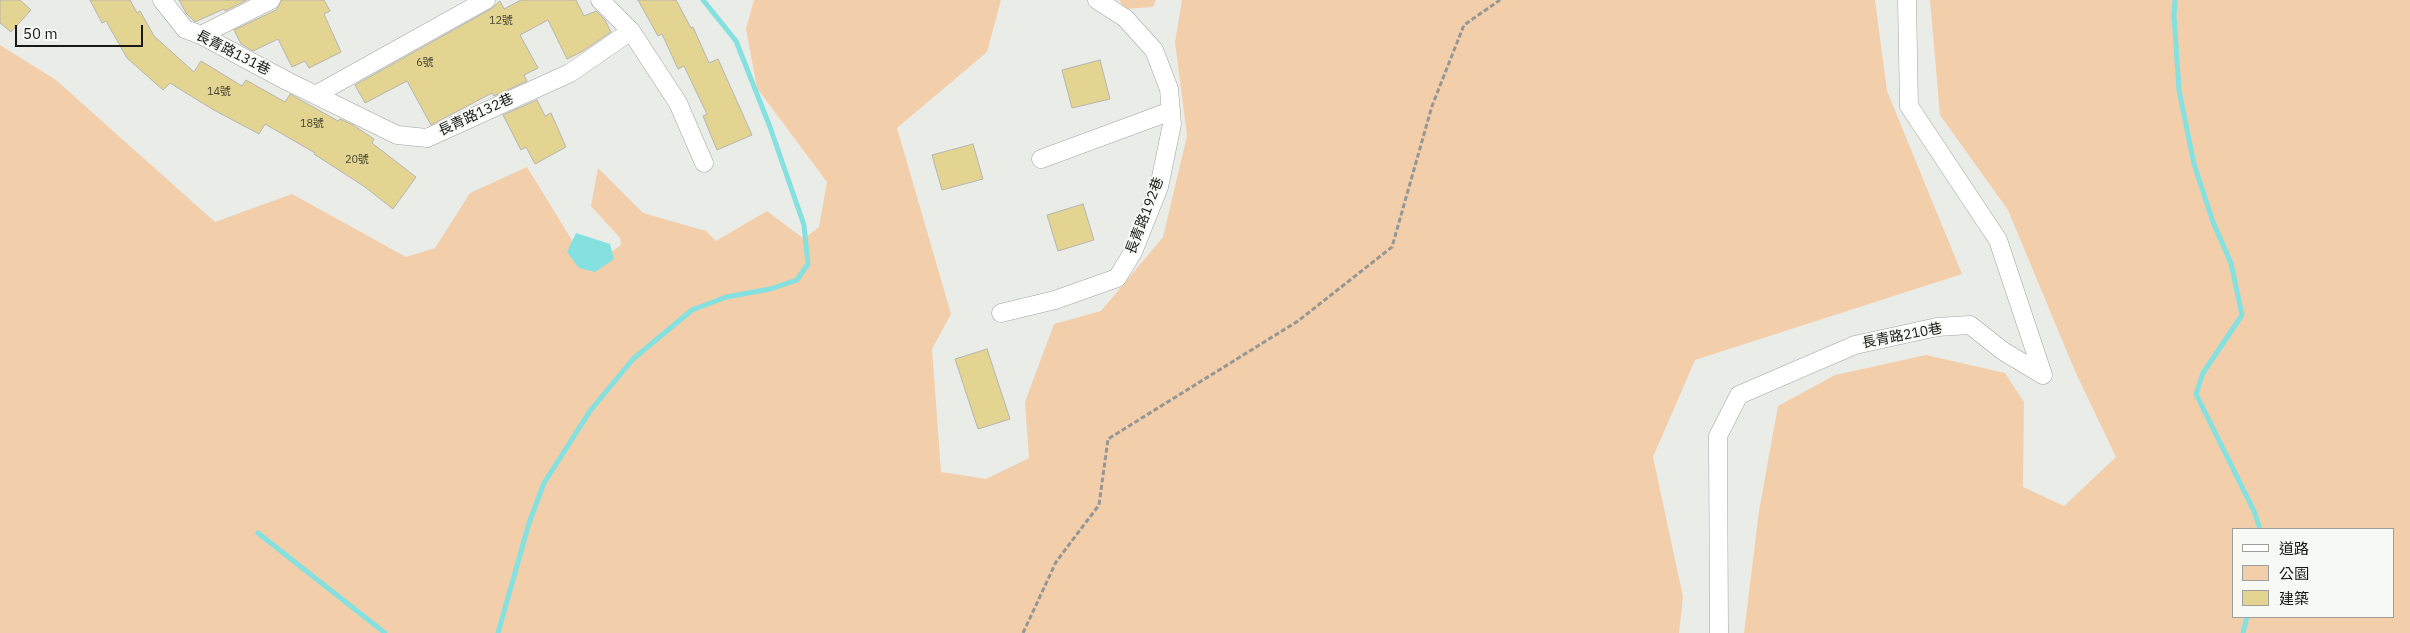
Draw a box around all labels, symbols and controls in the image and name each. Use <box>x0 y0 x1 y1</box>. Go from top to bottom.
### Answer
house number: 12號 <box>489 14 513 28</box>
scale bar <box>18 15 145 47</box>
text: 50 m <box>23 24 58 43</box>
street label: 長青路131巷 <box>193 27 273 79</box>
house number: 6號 <box>416 56 434 70</box>
house number: 14號 <box>207 85 231 99</box>
street label: 長青路132巷 <box>436 90 516 140</box>
house number: 18號 <box>300 117 324 131</box>
house number: 20號 <box>345 153 369 167</box>
street label: 長青路192巷 <box>1123 175 1167 257</box>
street label: 長青路210巷 <box>1861 320 1943 352</box>
legend <box>2232 528 2395 618</box>
text: 道路 <box>2279 539 2309 558</box>
text: 公園 <box>2279 564 2309 583</box>
text: 建築 <box>2279 589 2309 608</box>

